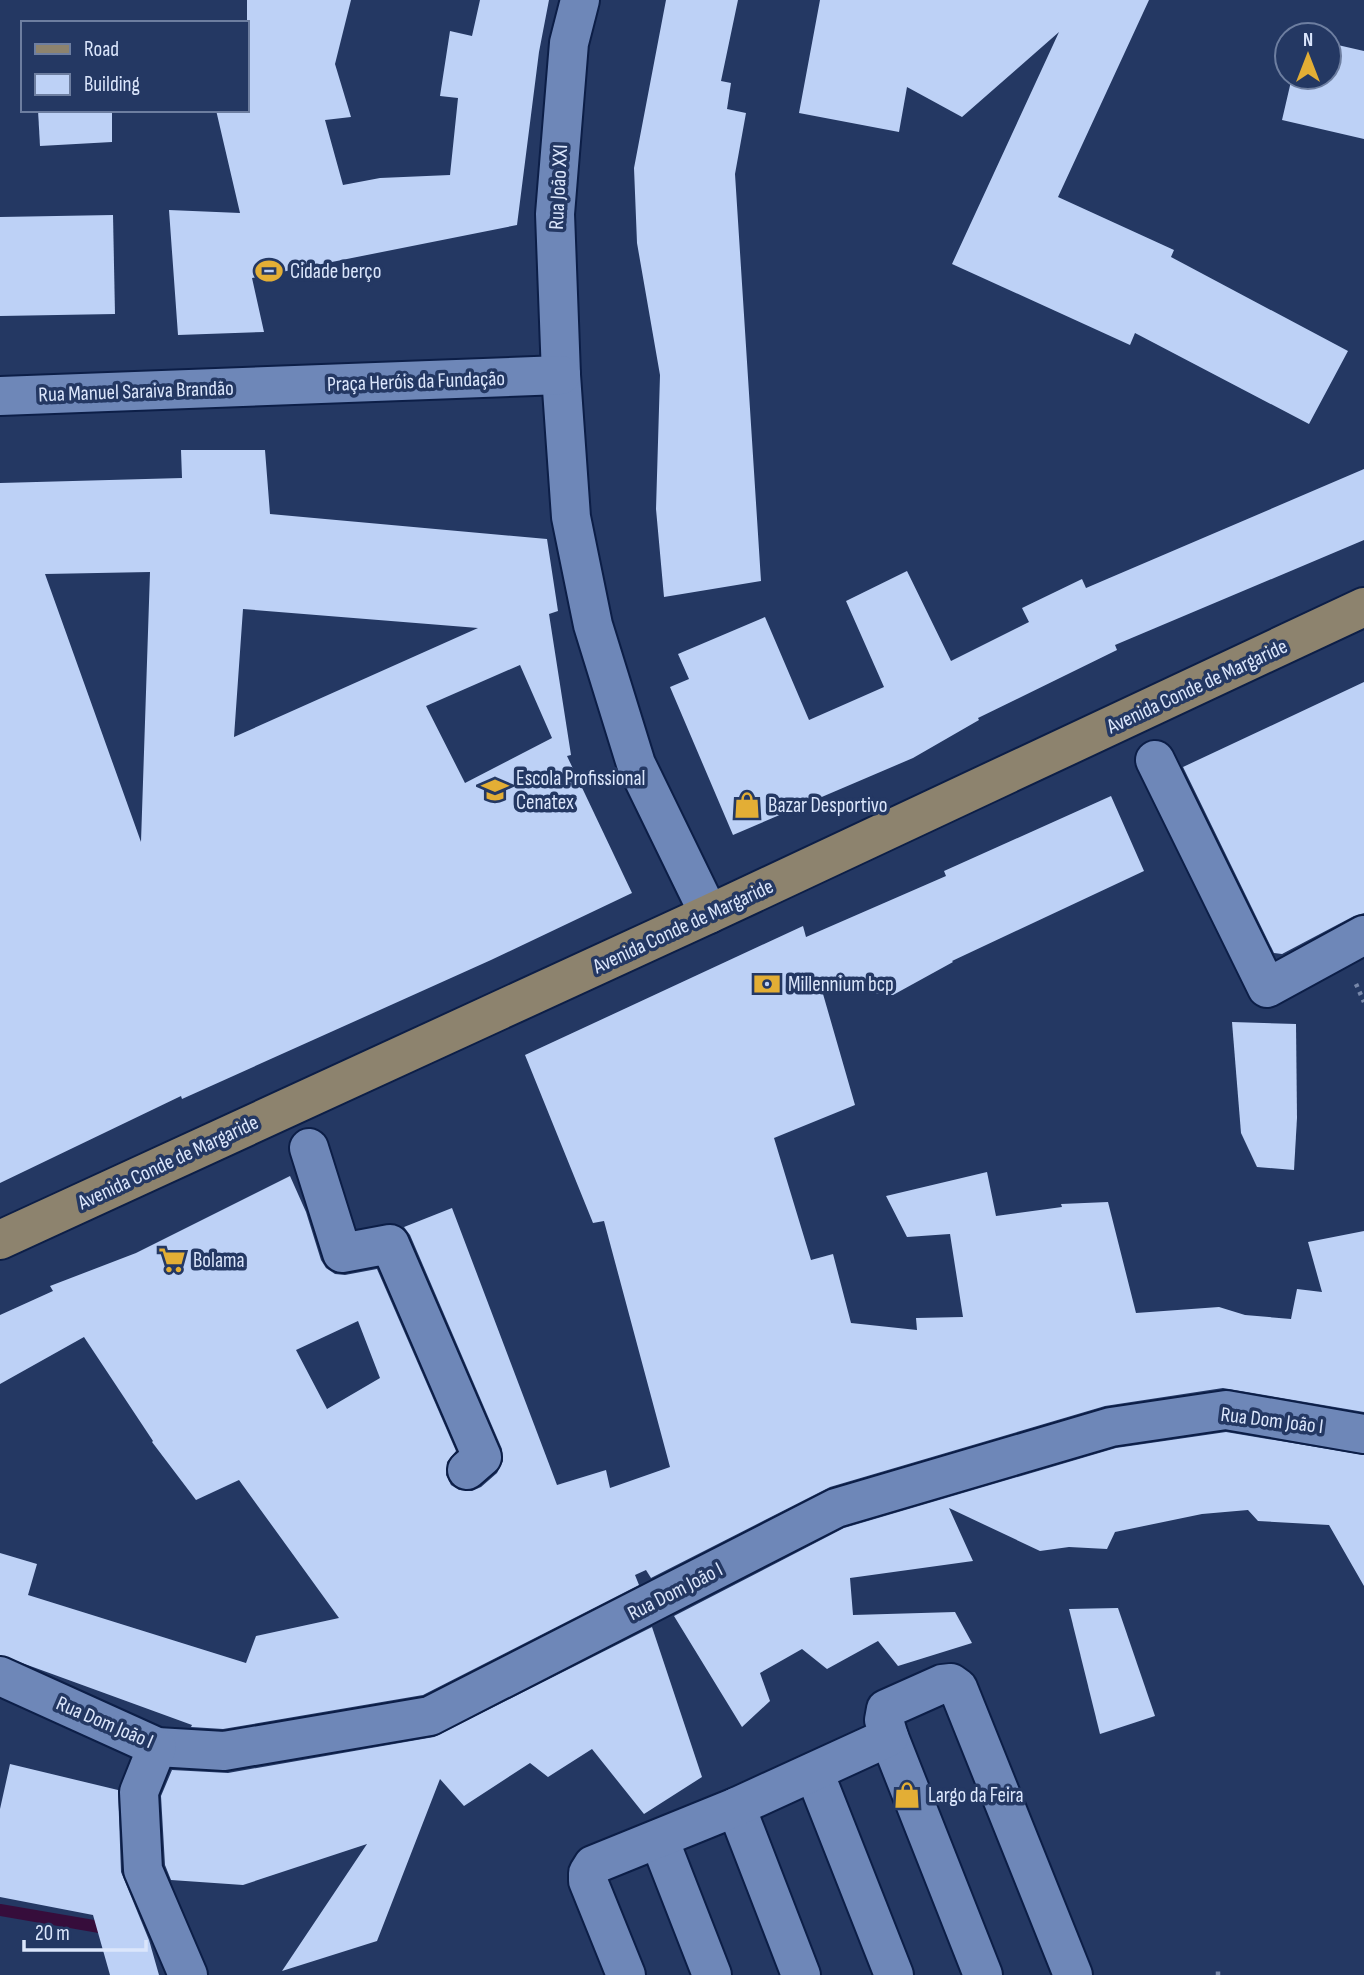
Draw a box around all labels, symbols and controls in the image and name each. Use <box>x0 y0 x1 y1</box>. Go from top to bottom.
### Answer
legend <box>21 21 248 112</box>
north arrow <box>1273 21 1343 91</box>
text: N <box>1303 29 1313 52</box>
text: Road <box>84 37 119 62</box>
text: Building <box>84 72 140 97</box>
street label: Rua João XXI <box>544 144 573 230</box>
sports icon: Cidade berço <box>254 256 284 286</box>
place label: Cidade berço <box>290 259 381 284</box>
street label: Praça Heróis da Fundação <box>327 366 505 397</box>
street label: Rua Manuel Saraiva Brandão <box>38 376 234 407</box>
street label: Avenida Conde de Margaride <box>1102 634 1291 740</box>
place label: Escola Profissional Cenatex <box>516 766 645 815</box>
school or university icon: Escola Profissional Cenatex <box>480 775 510 805</box>
shop icon: Bazar Desportivo <box>732 790 762 820</box>
place label: Bazar Desportivo <box>768 793 887 818</box>
street label: Avenida Conde de Margaride <box>588 874 777 980</box>
bank icon: Millennium bcp <box>752 969 782 999</box>
place label: Millennium bcp <box>788 972 894 997</box>
street label: Avenida Conde de Margaride <box>73 1110 262 1216</box>
supermarket icon: Bolama <box>157 1245 187 1275</box>
place label: Bolama <box>193 1248 245 1273</box>
street label: Rua Dom João I <box>1219 1402 1325 1439</box>
street label: Rua Dom João I <box>624 1557 727 1626</box>
street label: Rua Dom João I <box>52 1691 157 1754</box>
shop icon: Largo da Feira <box>892 1780 922 1810</box>
place label: Largo da Feira <box>928 1783 1024 1808</box>
scale bar <box>24 1909 147 1953</box>
text: 20 m <box>35 1921 70 1946</box>

